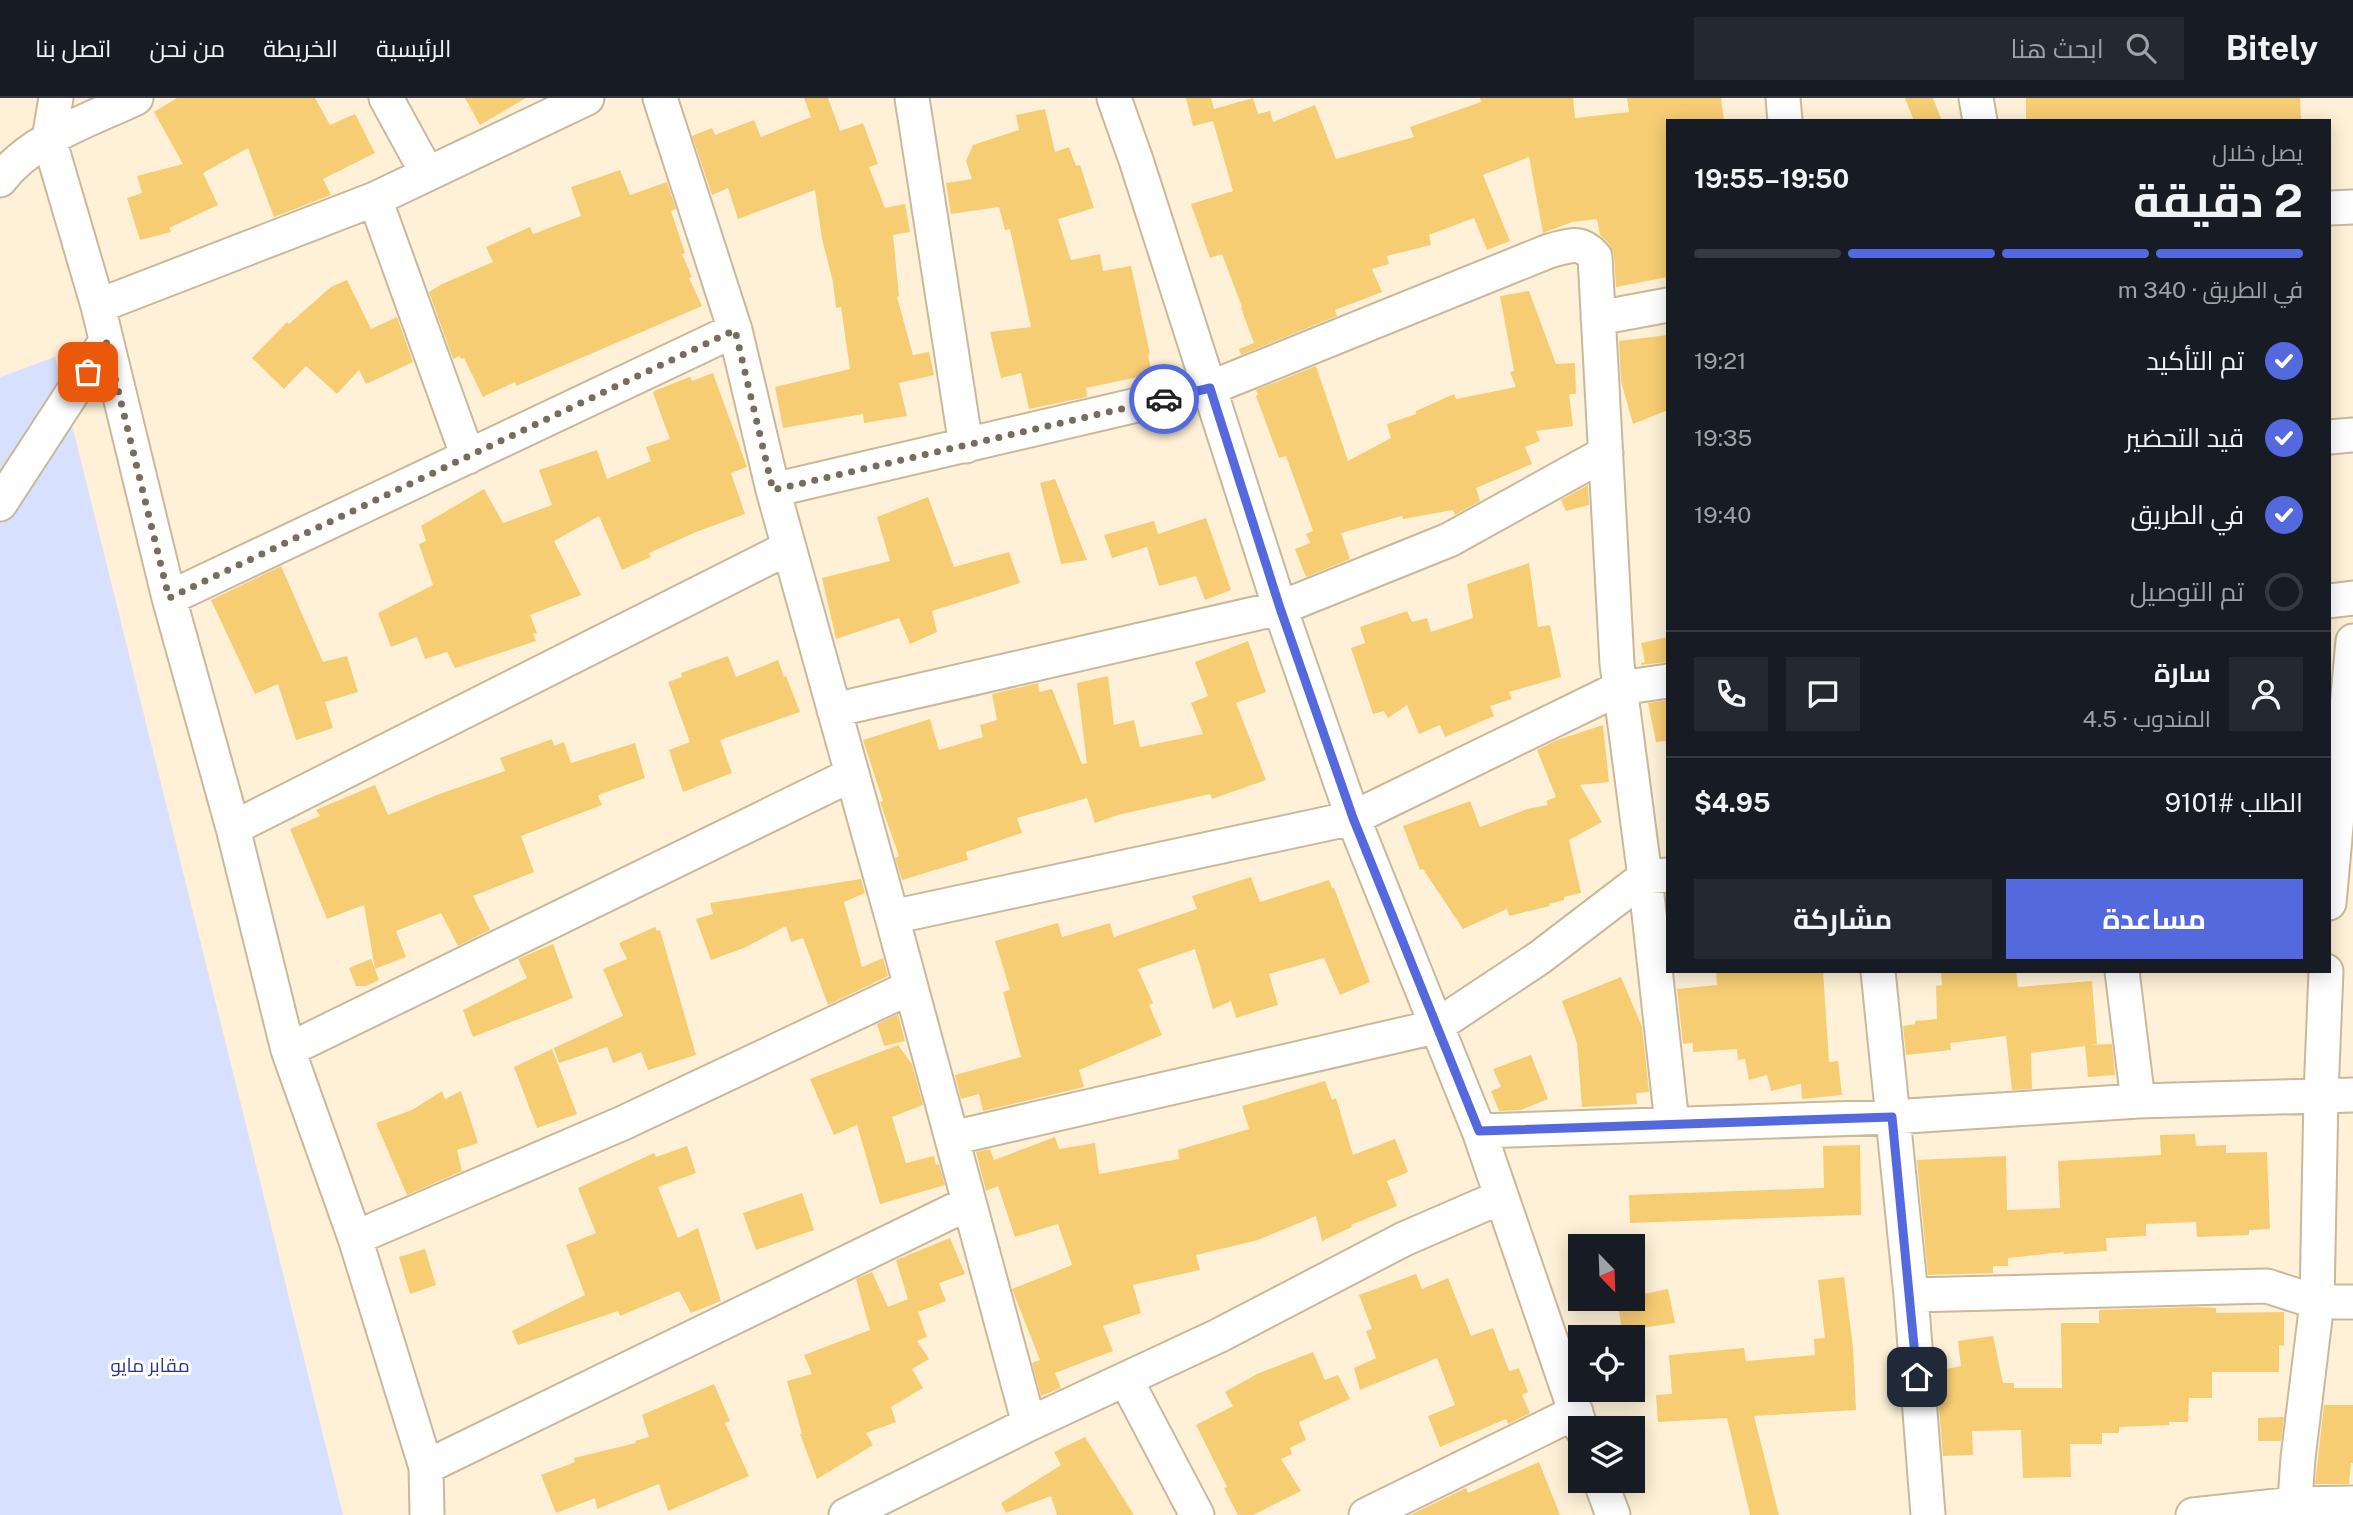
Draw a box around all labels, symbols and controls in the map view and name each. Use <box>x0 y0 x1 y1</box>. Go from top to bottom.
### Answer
search box <box>1694 17 2184 80</box>
icon: search <box>2122 29 2160 67</box>
text: Bitely <box>2226 29 2318 67</box>
text: ابحث هنا <box>2011 33 2104 64</box>
text: اتصل بنا <box>35 34 112 62</box>
text: من نحن <box>150 34 225 62</box>
text: الخريطة <box>263 34 338 62</box>
text: الرئيسية <box>376 34 451 62</box>
text: يصل خلال <box>2212 139 2303 166</box>
text: 19:50–19:55 <box>1694 163 1849 194</box>
text: 2 دقيقة <box>2133 173 2303 227</box>
text: في الطريق · 340 m <box>2118 276 2303 303</box>
pin <box>58 342 118 402</box>
icon: check <box>2265 342 2303 380</box>
text: تم التأكيد <box>2146 345 2244 376</box>
text: 19:21 <box>1694 347 1746 374</box>
icon: bag <box>69 353 107 391</box>
courier <box>1129 364 1199 434</box>
icon: car <box>1145 380 1183 418</box>
icon: check <box>2265 419 2303 457</box>
text: قيد التحضير <box>2125 422 2244 453</box>
text: 19:35 <box>1694 424 1752 451</box>
icon: check <box>2265 496 2303 534</box>
text: في الطريق <box>2130 499 2244 530</box>
text: 19:40 <box>1694 501 1751 528</box>
text: تم التوصيل <box>2130 576 2244 607</box>
button: phone <box>1694 657 1768 731</box>
button: chat <box>1786 657 1860 731</box>
text: سارة <box>2154 657 2211 688</box>
button: person <box>2229 657 2303 731</box>
text: المندوب · 4.5 <box>2083 705 2211 732</box>
text: $4.95 <box>1694 787 1770 818</box>
text: الطلب #9101 <box>2165 787 2303 818</box>
button: مشاركة <box>1694 879 1992 959</box>
button: مساعدة <box>2006 879 2303 959</box>
north arrow <box>1568 1234 1645 1311</box>
map controls <box>1568 1234 1645 1493</box>
button: locate <box>1568 1325 1645 1402</box>
pin <box>1887 1347 1947 1407</box>
park label: مقابر مايو <box>110 1354 190 1377</box>
icon: home <box>1898 1358 1936 1396</box>
button: layers <box>1568 1416 1645 1493</box>

